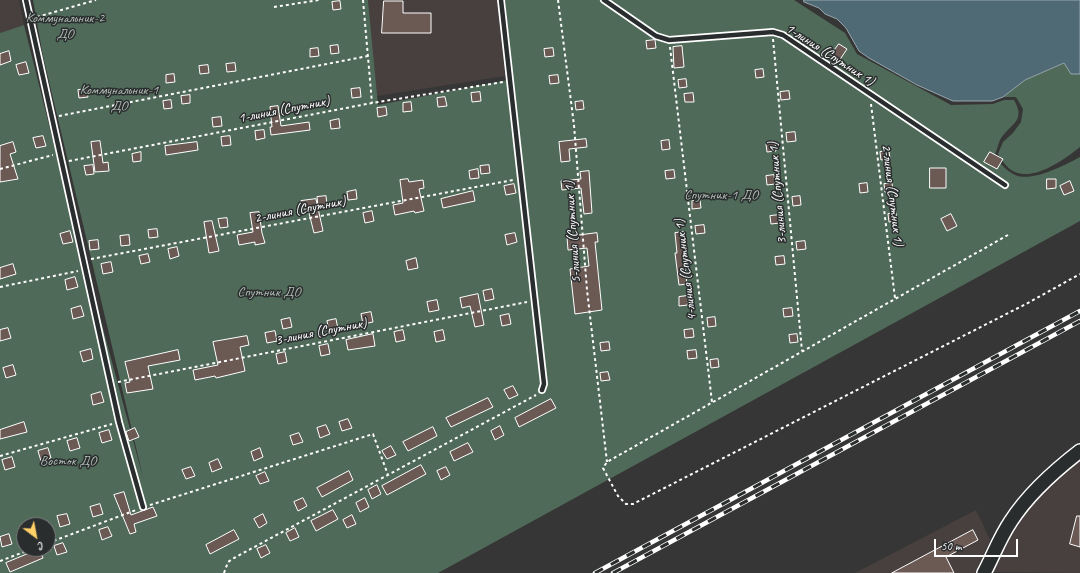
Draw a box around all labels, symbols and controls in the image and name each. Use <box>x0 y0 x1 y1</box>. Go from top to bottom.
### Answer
park label: Коммунальник-2 ДО <box>26 10 104 42</box>
street label: 1-линия (Спутник 1) <box>783 20 877 90</box>
park label: Коммунальник-1 ДО <box>80 82 158 114</box>
street label: 1-линия (Спутник) <box>237 93 331 127</box>
street label: 3-линия (Спутник 1) <box>765 141 791 245</box>
street label: 2-линия (Спутник 1) <box>877 143 907 247</box>
street label: 5-линия (Спутник 1) <box>561 180 585 284</box>
park label: Спутник-1 ДО <box>684 187 758 203</box>
street label: 2-линия (Спутник) <box>253 193 347 227</box>
street label: 4-линия (Спутник 1) <box>671 218 701 322</box>
park label: Спутник ДО <box>238 284 300 300</box>
street label: 3-линия (Спутник) <box>274 315 368 349</box>
park label: Восток ДО <box>40 453 96 469</box>
north arrow <box>16 517 56 557</box>
scale bar <box>936 531 1020 557</box>
text: 50 m <box>941 538 961 554</box>
text: С <box>36 539 48 554</box>

